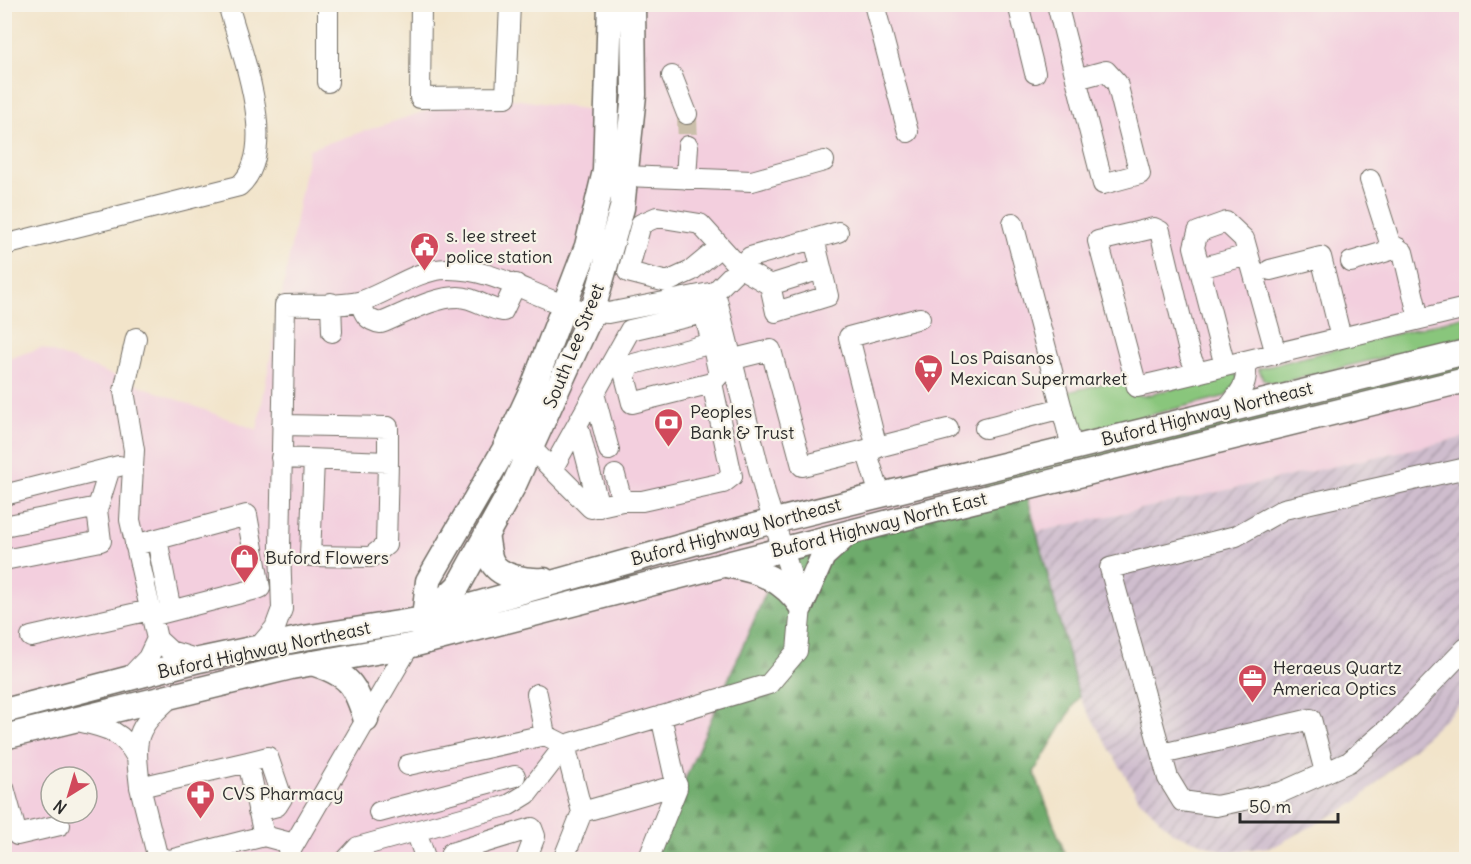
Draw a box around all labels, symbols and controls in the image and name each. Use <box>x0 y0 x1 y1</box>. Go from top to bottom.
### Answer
place label: s. lee street police station <box>446 224 552 268</box>
public building icon: s. lee street police station <box>409 230 441 272</box>
street label: South Lee Street <box>538 280 609 411</box>
place label: Los Paisanos Mexican Supermarket <box>950 346 1127 390</box>
supermarket icon: Los Paisanos Mexican Supermarket <box>913 352 945 394</box>
street label: Buford Highway Northeast <box>1099 376 1315 451</box>
place label: Peoples Bank & Trust <box>690 400 794 444</box>
bank icon: Peoples Bank & Trust <box>653 406 685 448</box>
street label: Buford Highway North East <box>769 487 989 562</box>
street label: Buford Highway Northeast <box>628 492 843 571</box>
shop icon: Buford Flowers <box>228 542 260 584</box>
place label: Buford Flowers <box>265 546 389 569</box>
street label: Buford Highway Northeast <box>156 616 372 683</box>
place label: Heraeus Quartz America Optics <box>1273 656 1402 700</box>
office icon: Heraeus Quartz America Optics <box>1236 662 1268 704</box>
north arrow <box>39 765 99 825</box>
pharmacy icon: CVS Pharmacy <box>185 778 217 820</box>
place label: CVS Pharmacy <box>222 782 344 805</box>
scale bar <box>1240 786 1338 824</box>
text: 50 m <box>1249 795 1291 818</box>
text: N <box>50 796 70 818</box>

